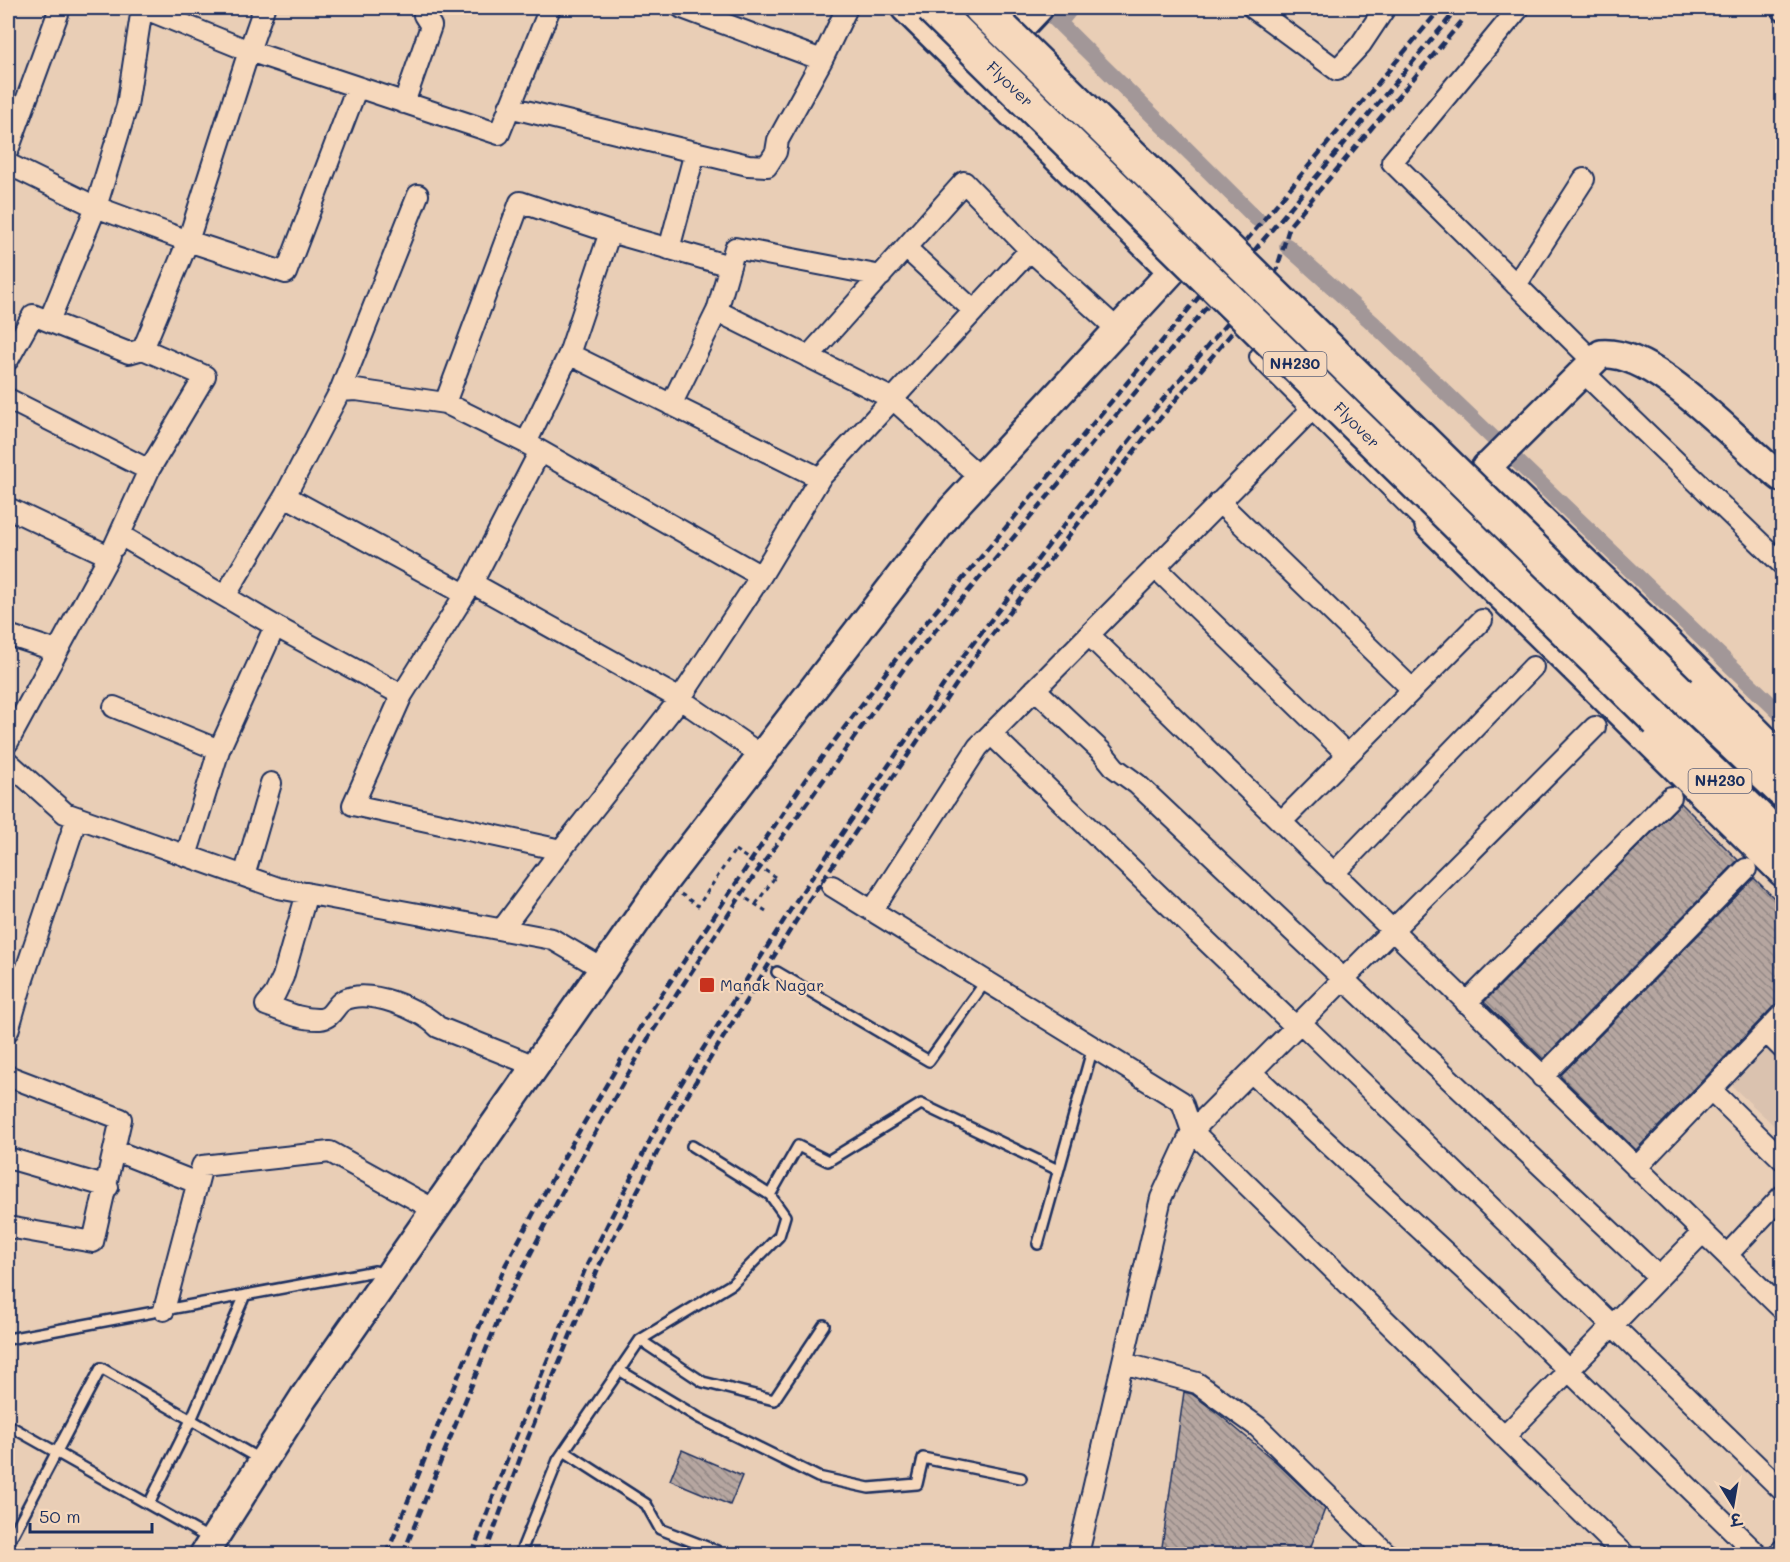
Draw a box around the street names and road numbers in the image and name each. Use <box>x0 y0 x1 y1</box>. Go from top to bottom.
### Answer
street label: Flyover <box>982 56 1038 111</box>
road number: NH230 <box>1264 352 1326 376</box>
street label: Flyover <box>1330 397 1385 452</box>
road number: NH230 <box>1688 769 1752 793</box>

